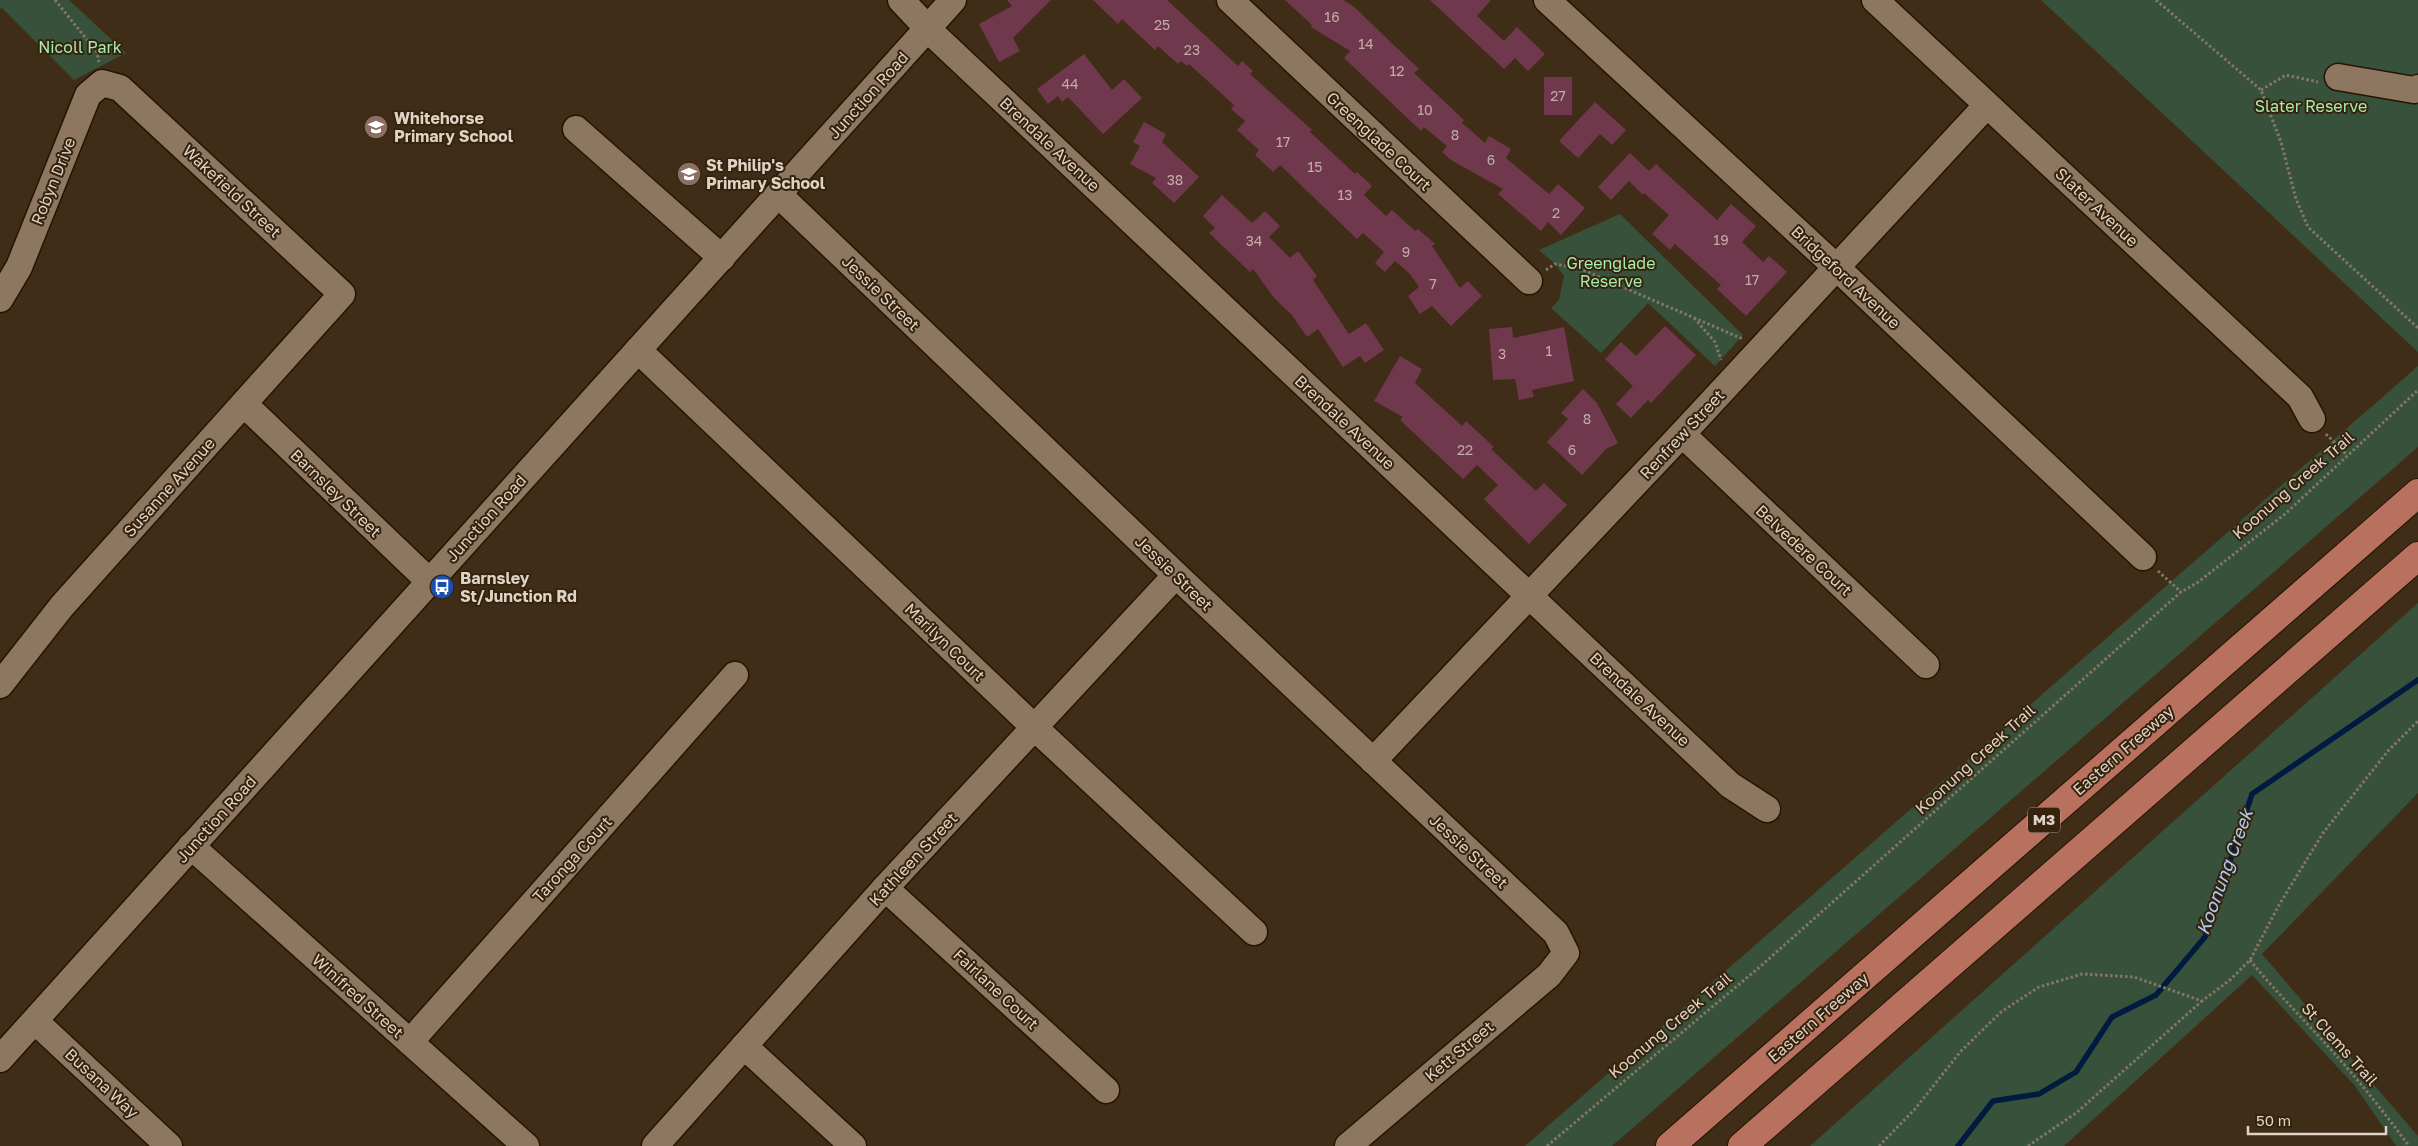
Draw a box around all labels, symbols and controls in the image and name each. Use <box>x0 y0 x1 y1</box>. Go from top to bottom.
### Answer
house number: 16 <box>1324 8 1340 25</box>
house number: 25 <box>1154 16 1170 33</box>
house number: 14 <box>1358 35 1374 52</box>
park label: Nicoll Park <box>38 37 122 57</box>
house number: 23 <box>1184 41 1200 58</box>
street label: Junction Road <box>824 47 912 143</box>
house number: 12 <box>1390 62 1404 79</box>
house number: 44 <box>1061 75 1079 92</box>
street label: Greenglade Court <box>1322 87 1436 195</box>
house number: 27 <box>1550 87 1566 104</box>
street label: Brendale Avenue <box>996 93 1104 195</box>
park label: Slater Reserve <box>2255 96 2367 116</box>
house number: 10 <box>1417 101 1433 118</box>
place label: Whitehorse Primary School <box>394 108 514 146</box>
school or university icon: Whitehorse Primary School <box>363 114 389 140</box>
house number: 8 <box>1451 126 1459 143</box>
house number: 17 <box>1276 133 1290 150</box>
street label: Robyn Drive <box>26 134 80 228</box>
street label: Wakefield Street <box>179 140 285 242</box>
house number: 6 <box>1487 151 1495 168</box>
place label: St Philip's Primary School <box>706 155 826 193</box>
house number: 15 <box>1308 158 1322 175</box>
school or university icon: St Philip's Primary School <box>676 161 702 187</box>
street label: Slater Avenue <box>2051 163 2143 251</box>
house number: 38 <box>1167 171 1183 188</box>
house number: 13 <box>1338 186 1352 203</box>
house number: 2 <box>1552 204 1560 221</box>
street label: Bridgeford Avenue <box>1787 221 1905 333</box>
house number: 19 <box>1713 231 1729 248</box>
house number: 34 <box>1246 232 1262 249</box>
house number: 9 <box>1402 243 1410 260</box>
street label: Jessie Street <box>838 251 924 335</box>
park label: Greenglade Reserve <box>1567 253 1655 291</box>
house number: 17 <box>1745 271 1759 288</box>
house number: 7 <box>1429 275 1437 292</box>
house number: 1 <box>1546 342 1553 359</box>
house number: 3 <box>1498 345 1506 362</box>
street label: Brendale Avenue <box>1291 371 1399 473</box>
street label: Renfrew Street <box>1635 385 1729 483</box>
house number: 8 <box>1583 410 1591 427</box>
street label: Koonung Creek Trail <box>2228 427 2358 543</box>
street label: Susanne Avenue <box>119 433 219 541</box>
house number: 22 <box>1457 441 1473 458</box>
house number: 6 <box>1568 441 1576 458</box>
street label: Barnsley Street <box>286 445 386 541</box>
street label: Junction Road <box>442 470 530 566</box>
street label: Belvedere Court <box>1752 500 1856 600</box>
street label: Jessie Street <box>1131 531 1217 615</box>
place label: Barnsley St/Junction Rd <box>460 568 577 606</box>
bus stop icon: Barnsley St/Junction Rd <box>429 574 455 600</box>
street label: Marilyn Court <box>901 599 989 685</box>
street label: Brendale Avenue <box>1586 648 1694 750</box>
street label: Koonung Creek Trail <box>1911 700 2039 818</box>
street label: Eastern Freeway <box>2068 701 2178 799</box>
street label: Junction Road <box>172 771 260 867</box>
water label: Koonung Creek <box>2191 804 2258 938</box>
street label: Kathleen Street <box>865 808 961 910</box>
road number: M3 <box>2028 808 2060 832</box>
street label: Jessie Street <box>1426 810 1512 892</box>
street label: Taronga Court <box>528 812 616 906</box>
street label: Fairlane Court <box>949 944 1043 1034</box>
street label: Winifred Street <box>308 950 408 1042</box>
street label: Koonung Creek Trail <box>1604 968 1736 1082</box>
street label: Eastern Freeway <box>1763 968 1873 1066</box>
street label: St Clems Trail <box>2297 998 2383 1090</box>
street label: Kett Street <box>1420 1016 1498 1086</box>
street label: Busana Way <box>61 1044 143 1122</box>
scale bar <box>2248 1104 2386 1136</box>
text: 50 m <box>2256 1111 2291 1129</box>

